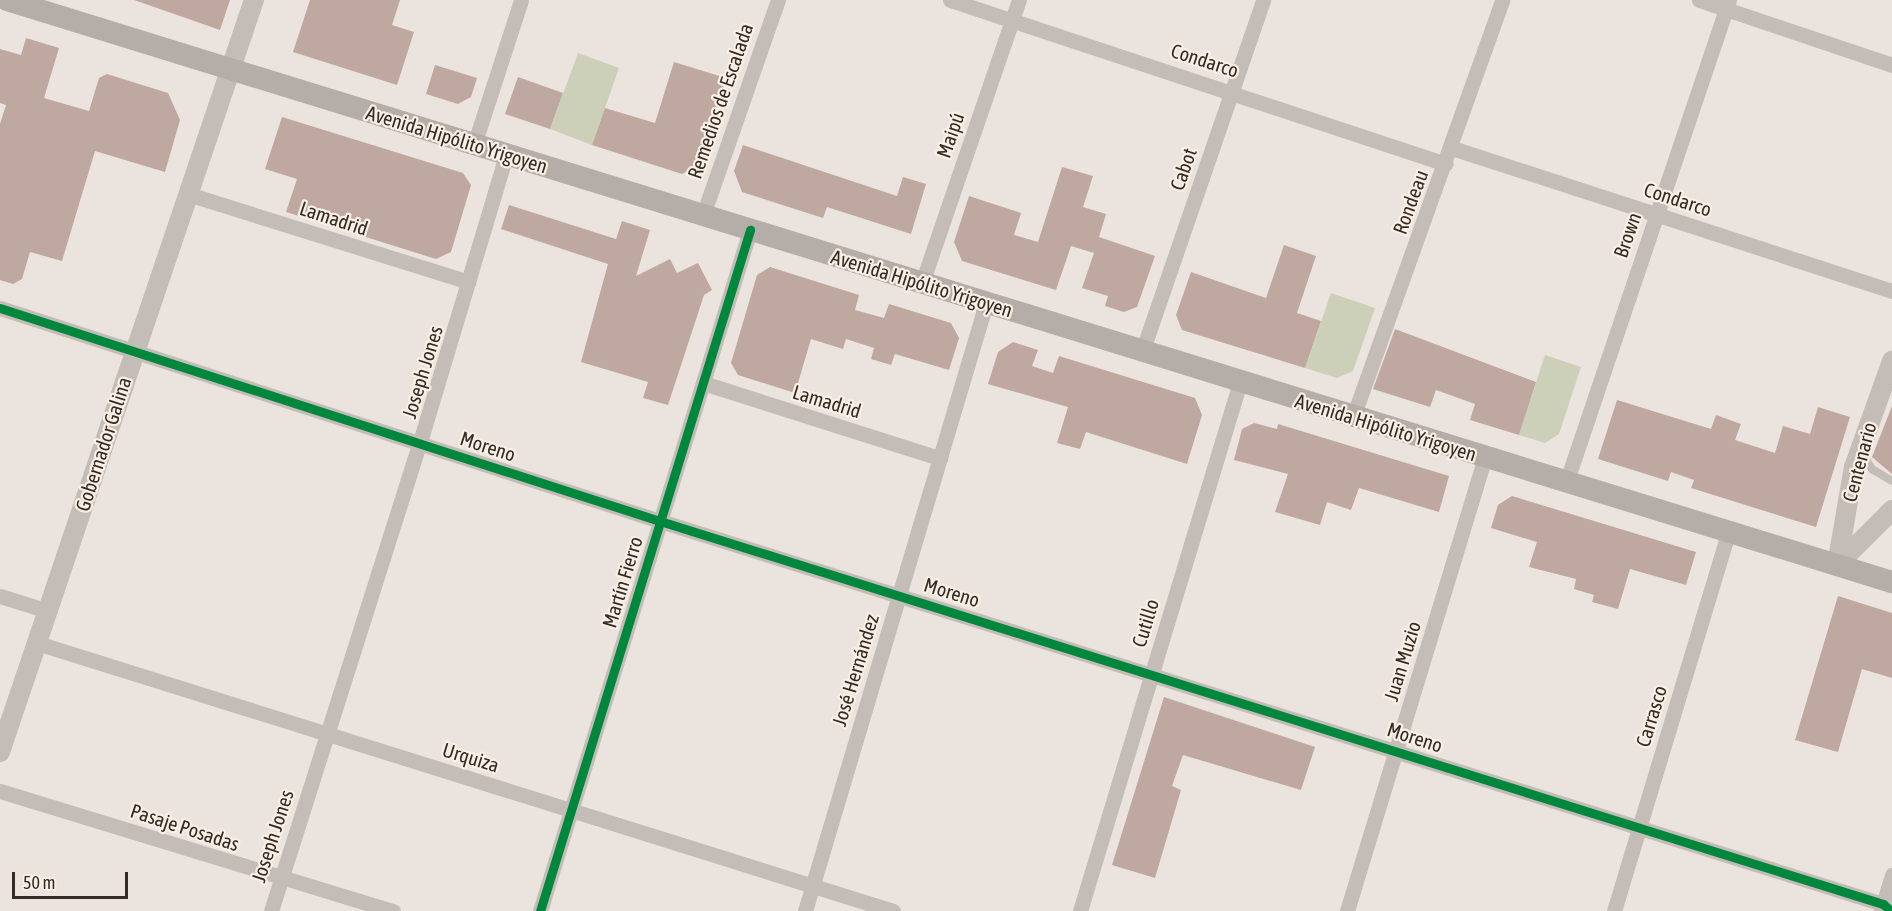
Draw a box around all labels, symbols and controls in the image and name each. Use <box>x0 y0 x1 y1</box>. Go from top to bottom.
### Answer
street label: Remedios de Escalada <box>682 20 758 182</box>
street label: Condarco <box>1168 38 1242 82</box>
street label: Avenida Hipólito Yrigoyen <box>363 100 551 178</box>
street label: Maipú <box>931 109 969 161</box>
street label: Cabot <box>1165 145 1201 193</box>
street label: Rondeau <box>1387 167 1433 237</box>
street label: Condarco <box>1641 177 1715 221</box>
street label: Lamadrid <box>297 196 371 240</box>
street label: Brown <box>1608 209 1646 261</box>
street label: Avenida Hipólito Yrigoyen <box>828 244 1016 322</box>
street label: Joseph Jones <box>397 323 447 421</box>
street label: Gobernador Galina <box>70 374 136 514</box>
street label: Lamadrid <box>790 379 864 423</box>
street label: Avenida Hipólito Yrigoyen <box>1292 388 1480 466</box>
street label: Centenario <box>1837 420 1881 504</box>
street label: Moreno <box>457 426 519 466</box>
street label: Martín Fierro <box>597 533 647 631</box>
street label: Moreno <box>921 572 983 612</box>
street label: Cutillo <box>1126 596 1164 650</box>
street label: José Hernández <box>827 611 883 729</box>
street label: Juan Muzio <box>1379 618 1425 704</box>
street label: Carrasco <box>1630 682 1672 750</box>
street label: Moreno <box>1384 717 1446 757</box>
street label: Urquiza <box>440 737 502 777</box>
street label: Joseph Jones <box>246 787 298 885</box>
street label: Pasaje Posadas <box>128 798 242 856</box>
scale bar <box>15 860 130 898</box>
text: 50 m <box>23 872 55 893</box>

